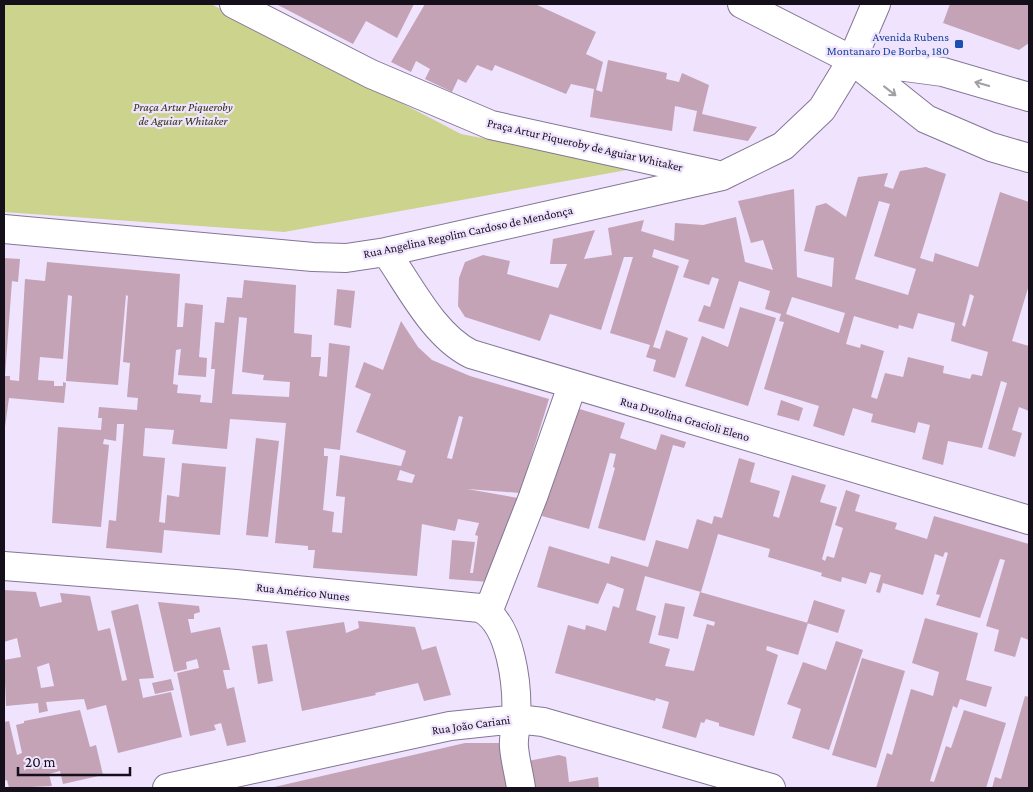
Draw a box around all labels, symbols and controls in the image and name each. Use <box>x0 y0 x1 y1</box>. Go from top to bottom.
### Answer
place label: Avenida Rubens Montanaro De Borba, 180 <box>827 30 949 58</box>
marker: Avenida Rubens Montanaro De Borba, 180 <box>953 38 965 50</box>
one-way arrow <box>975 78 991 88</box>
one-way arrow <box>883 85 896 96</box>
park label: Praça Artur Piqueroby de Aguiar Whitaker <box>133 100 233 128</box>
street label: Praça Artur Piqueroby de Aguiar Whitaker <box>486 116 685 175</box>
street label: Rua Angelina Regolim Cardoso de Mendonça <box>362 203 574 261</box>
street label: Rua Duzolina Gracioli Eleno <box>619 394 751 444</box>
street label: Rua Américo Nunes <box>256 580 351 604</box>
street label: Rua João Cariani <box>431 713 511 737</box>
scale bar <box>18 744 130 776</box>
text: 20 m <box>25 754 56 770</box>

